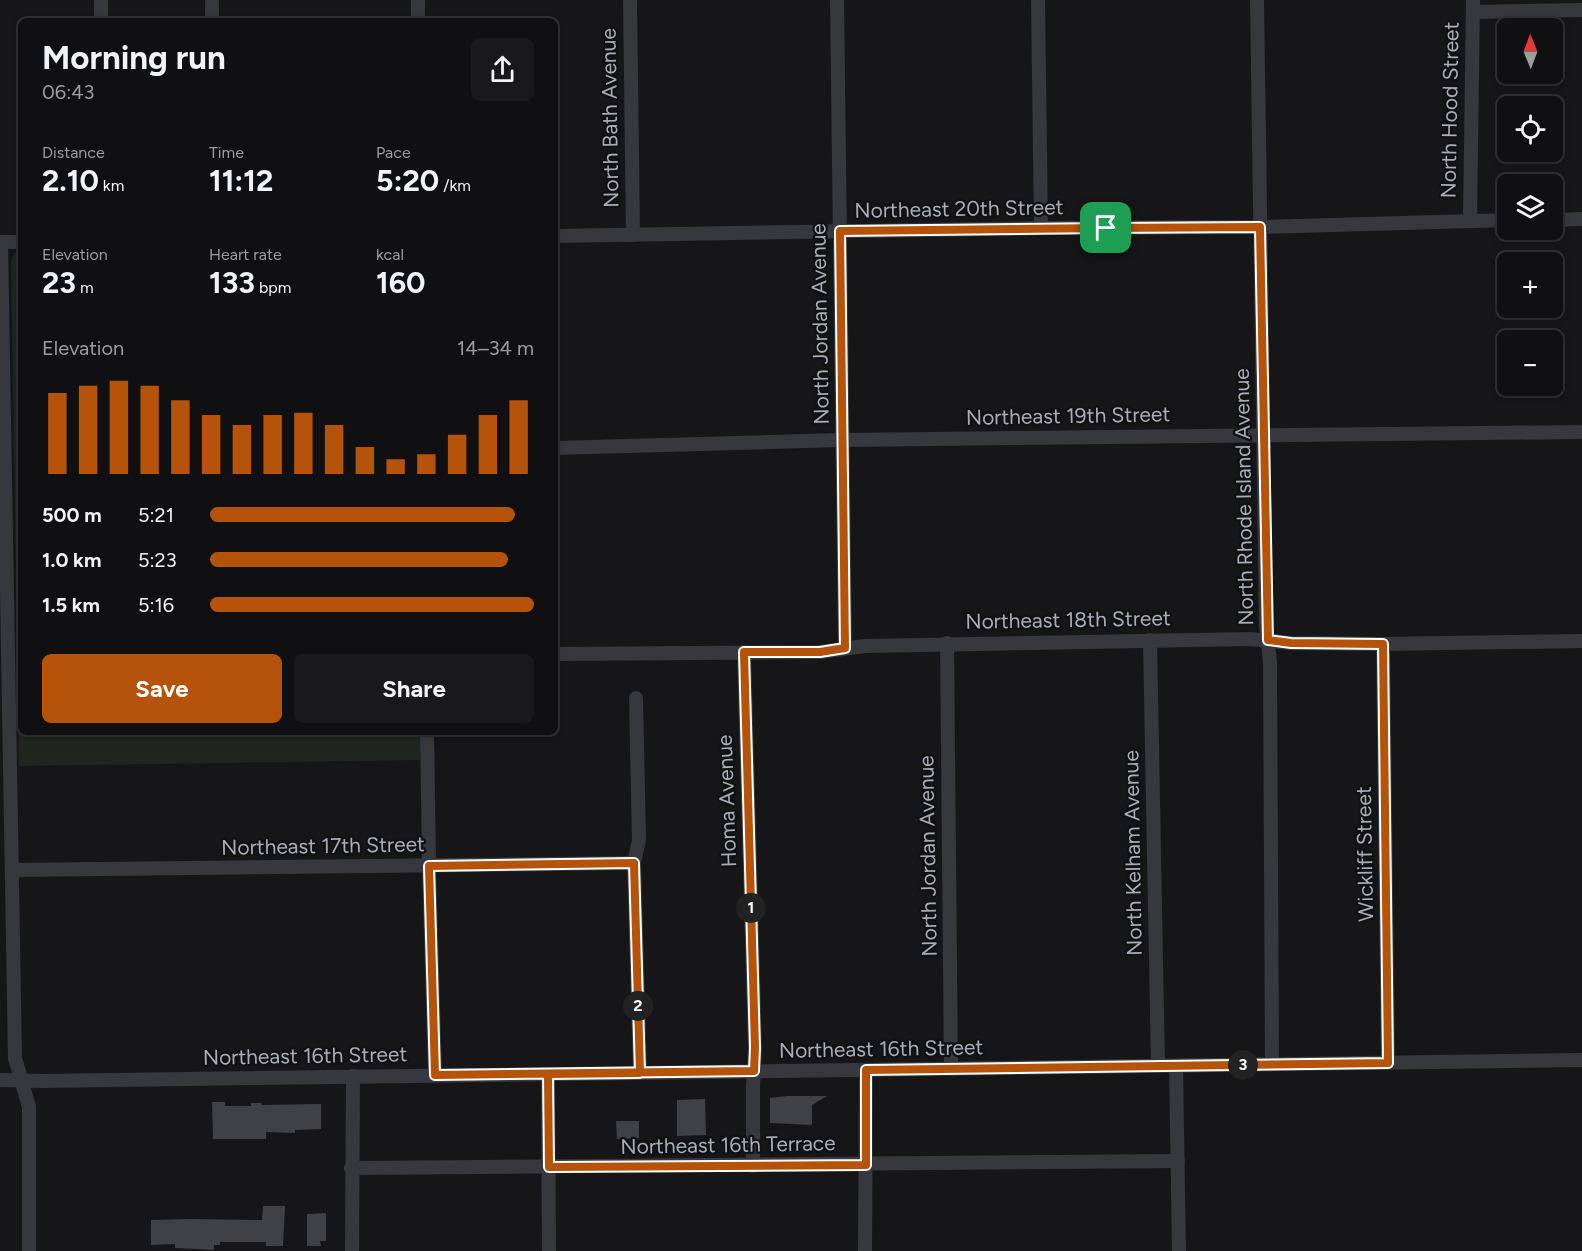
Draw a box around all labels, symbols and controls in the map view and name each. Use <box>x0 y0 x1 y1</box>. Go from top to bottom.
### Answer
north arrow <box>1497 18 1563 84</box>
map controls <box>1497 18 1563 396</box>
street label: North Hood Street <box>1435 21 1464 199</box>
street label: North Bath Avenue <box>595 28 624 208</box>
text: Morning run <box>42 38 226 77</box>
button: share <box>471 38 534 101</box>
text: 06:43 <box>42 80 95 104</box>
button: locate <box>1497 96 1563 162</box>
text: Distance <box>42 143 105 162</box>
text: Time <box>209 143 244 162</box>
text: Pace <box>376 143 411 162</box>
text: 2.10 <box>42 162 99 199</box>
text: 11:12 <box>209 162 273 199</box>
text: 5:20 <box>376 162 439 199</box>
button: layers <box>1497 174 1563 240</box>
text: km <box>99 176 124 195</box>
text: /km <box>439 176 471 195</box>
street label: Northeast 20th Street <box>854 194 1064 223</box>
pin <box>1080 202 1131 253</box>
icon: arrive <box>1089 211 1122 244</box>
street label: North Jordan Avenue <box>805 223 834 425</box>
text: Elevation <box>42 245 108 264</box>
text: Heart rate <box>209 245 282 264</box>
text: kcal <box>376 245 404 264</box>
button: + <box>1497 252 1563 318</box>
text: 23 <box>42 264 76 301</box>
text: 133 <box>209 264 255 301</box>
text: 160 <box>376 264 426 301</box>
text: m <box>76 278 94 297</box>
text: bpm <box>255 278 291 297</box>
button: − <box>1497 330 1563 396</box>
text: Elevation <box>42 336 124 360</box>
text: 14–34 m <box>457 336 534 360</box>
street label: North Rhode Island Avenue <box>1229 368 1258 626</box>
street label: Northeast 19th Street <box>966 401 1170 430</box>
text: 500 m <box>42 503 102 527</box>
text: 5:21 <box>138 503 174 527</box>
text: 1.0 km <box>42 548 101 572</box>
text: 5:23 <box>138 548 177 572</box>
text: 1.5 km <box>42 593 100 617</box>
text: 5:16 <box>138 593 174 617</box>
street label: Northeast 18th Street <box>965 605 1171 634</box>
button: Save <box>42 654 282 723</box>
button: Share <box>294 654 534 723</box>
street label: Homa Avenue <box>712 734 741 868</box>
street label: North Kelham Avenue <box>1118 750 1147 956</box>
street label: North Jordan Avenue <box>913 755 942 957</box>
street label: Wickliff Street <box>1351 786 1378 922</box>
street label: Northeast 17th Street <box>221 831 425 860</box>
pin: 1 <box>736 893 766 923</box>
text: 1 <box>748 898 754 917</box>
pin: 2 <box>623 991 653 1021</box>
text: 2 <box>633 996 643 1015</box>
street label: Northeast 16th Street <box>779 1034 983 1063</box>
street label: Northeast 16th Street <box>203 1041 407 1070</box>
pin: 3 <box>1228 1050 1258 1080</box>
text: 3 <box>1239 1055 1247 1074</box>
street label: Northeast 16th Terrace <box>620 1130 836 1159</box>

